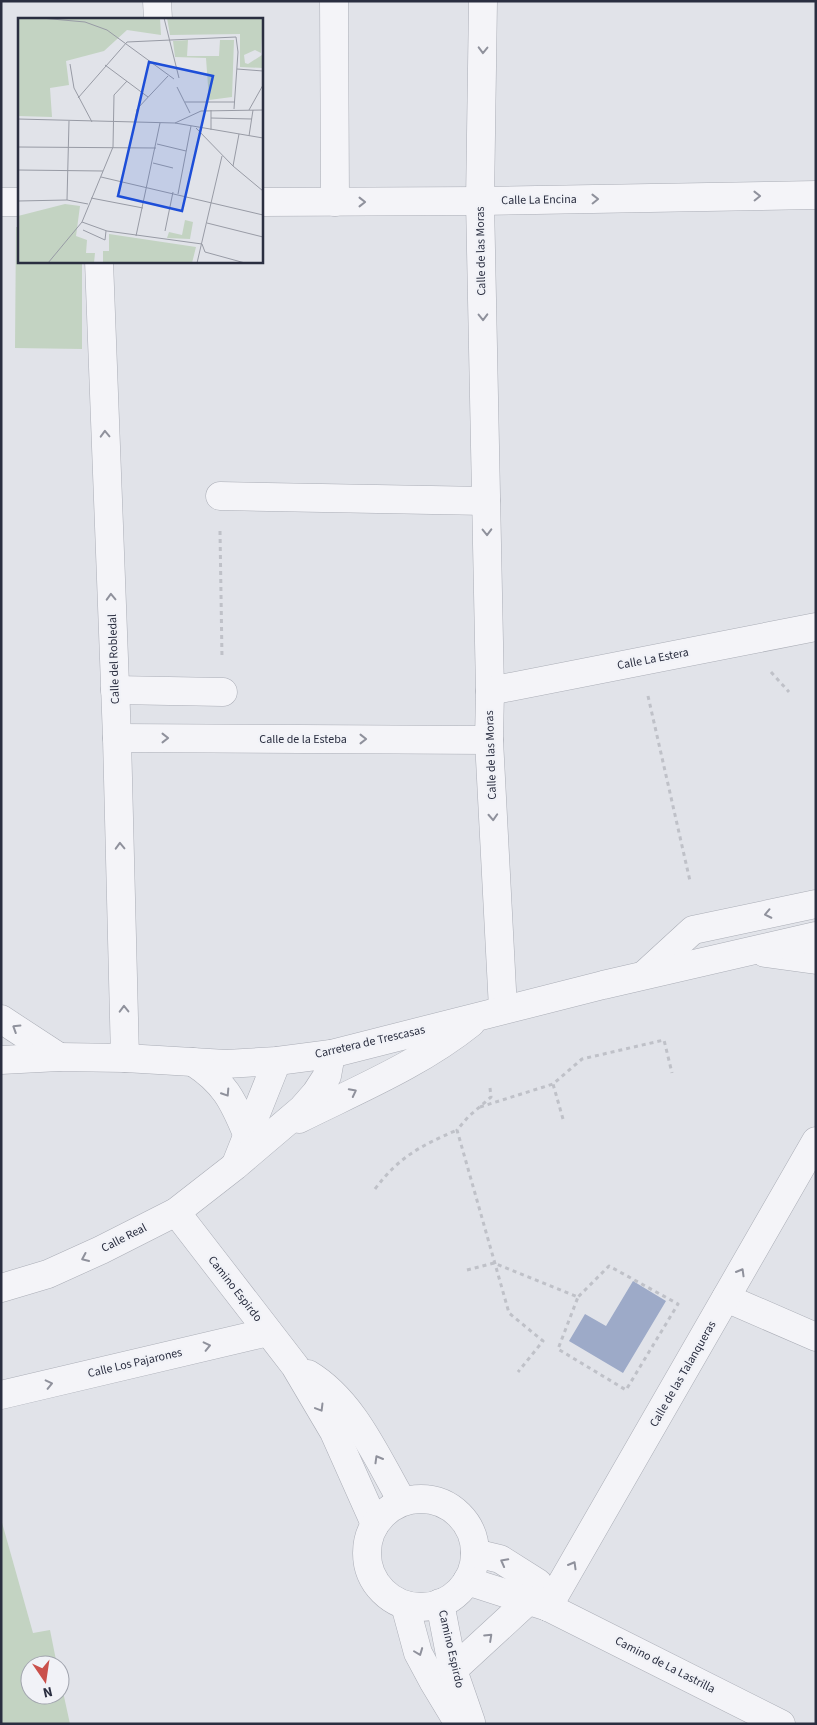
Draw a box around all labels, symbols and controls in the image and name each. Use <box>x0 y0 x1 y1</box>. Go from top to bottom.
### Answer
inset map <box>18 18 262 262</box>
one-way arrow <box>477 46 488 54</box>
street label: Calle La Encina <box>501 191 577 209</box>
one-way arrow <box>754 191 762 201</box>
one-way arrow <box>592 194 599 204</box>
one-way arrow <box>359 197 367 207</box>
street label: Calle de las Moras <box>472 206 490 296</box>
one-way arrow <box>477 314 488 322</box>
one-way arrow <box>100 430 111 438</box>
one-way arrow <box>482 529 492 537</box>
one-way arrow <box>106 592 117 600</box>
street label: Calle del Robledal <box>104 614 124 704</box>
street label: Calle La Estera <box>616 644 690 674</box>
street label: Calle de las Moras <box>481 710 501 800</box>
street label: Calle de la Esteba <box>259 731 347 748</box>
one-way arrow <box>162 733 170 743</box>
one-way arrow <box>360 734 367 744</box>
one-way arrow <box>488 814 499 822</box>
one-way arrow <box>114 842 125 850</box>
one-way arrow <box>764 908 772 919</box>
one-way arrow <box>119 1005 129 1012</box>
street label: Carretera de Trescasas <box>313 1021 427 1063</box>
one-way arrow <box>12 1025 21 1034</box>
one-way arrow <box>220 1087 230 1096</box>
one-way arrow <box>347 1088 356 1098</box>
street label: Calle Real <box>98 1219 150 1257</box>
one-way arrow <box>81 1251 90 1262</box>
street label: Camino Espirdo <box>204 1252 266 1326</box>
one-way arrow <box>735 1268 745 1277</box>
street label: Calle de las Talanqueras <box>646 1318 720 1430</box>
one-way arrow <box>202 1341 211 1352</box>
street label: Calle Los Pajarones <box>86 1344 184 1382</box>
one-way arrow <box>44 1379 53 1390</box>
one-way arrow <box>313 1402 323 1411</box>
one-way arrow <box>374 1455 384 1464</box>
one-way arrow <box>500 1558 509 1568</box>
one-way arrow <box>566 1561 576 1570</box>
street label: Camino Espirdo <box>434 1608 468 1690</box>
street label: Camino de La Lastrilla <box>612 1632 718 1698</box>
one-way arrow <box>483 1634 492 1643</box>
one-way arrow <box>413 1647 423 1656</box>
north arrow <box>20 1655 70 1705</box>
text: N <box>41 1681 54 1702</box>

